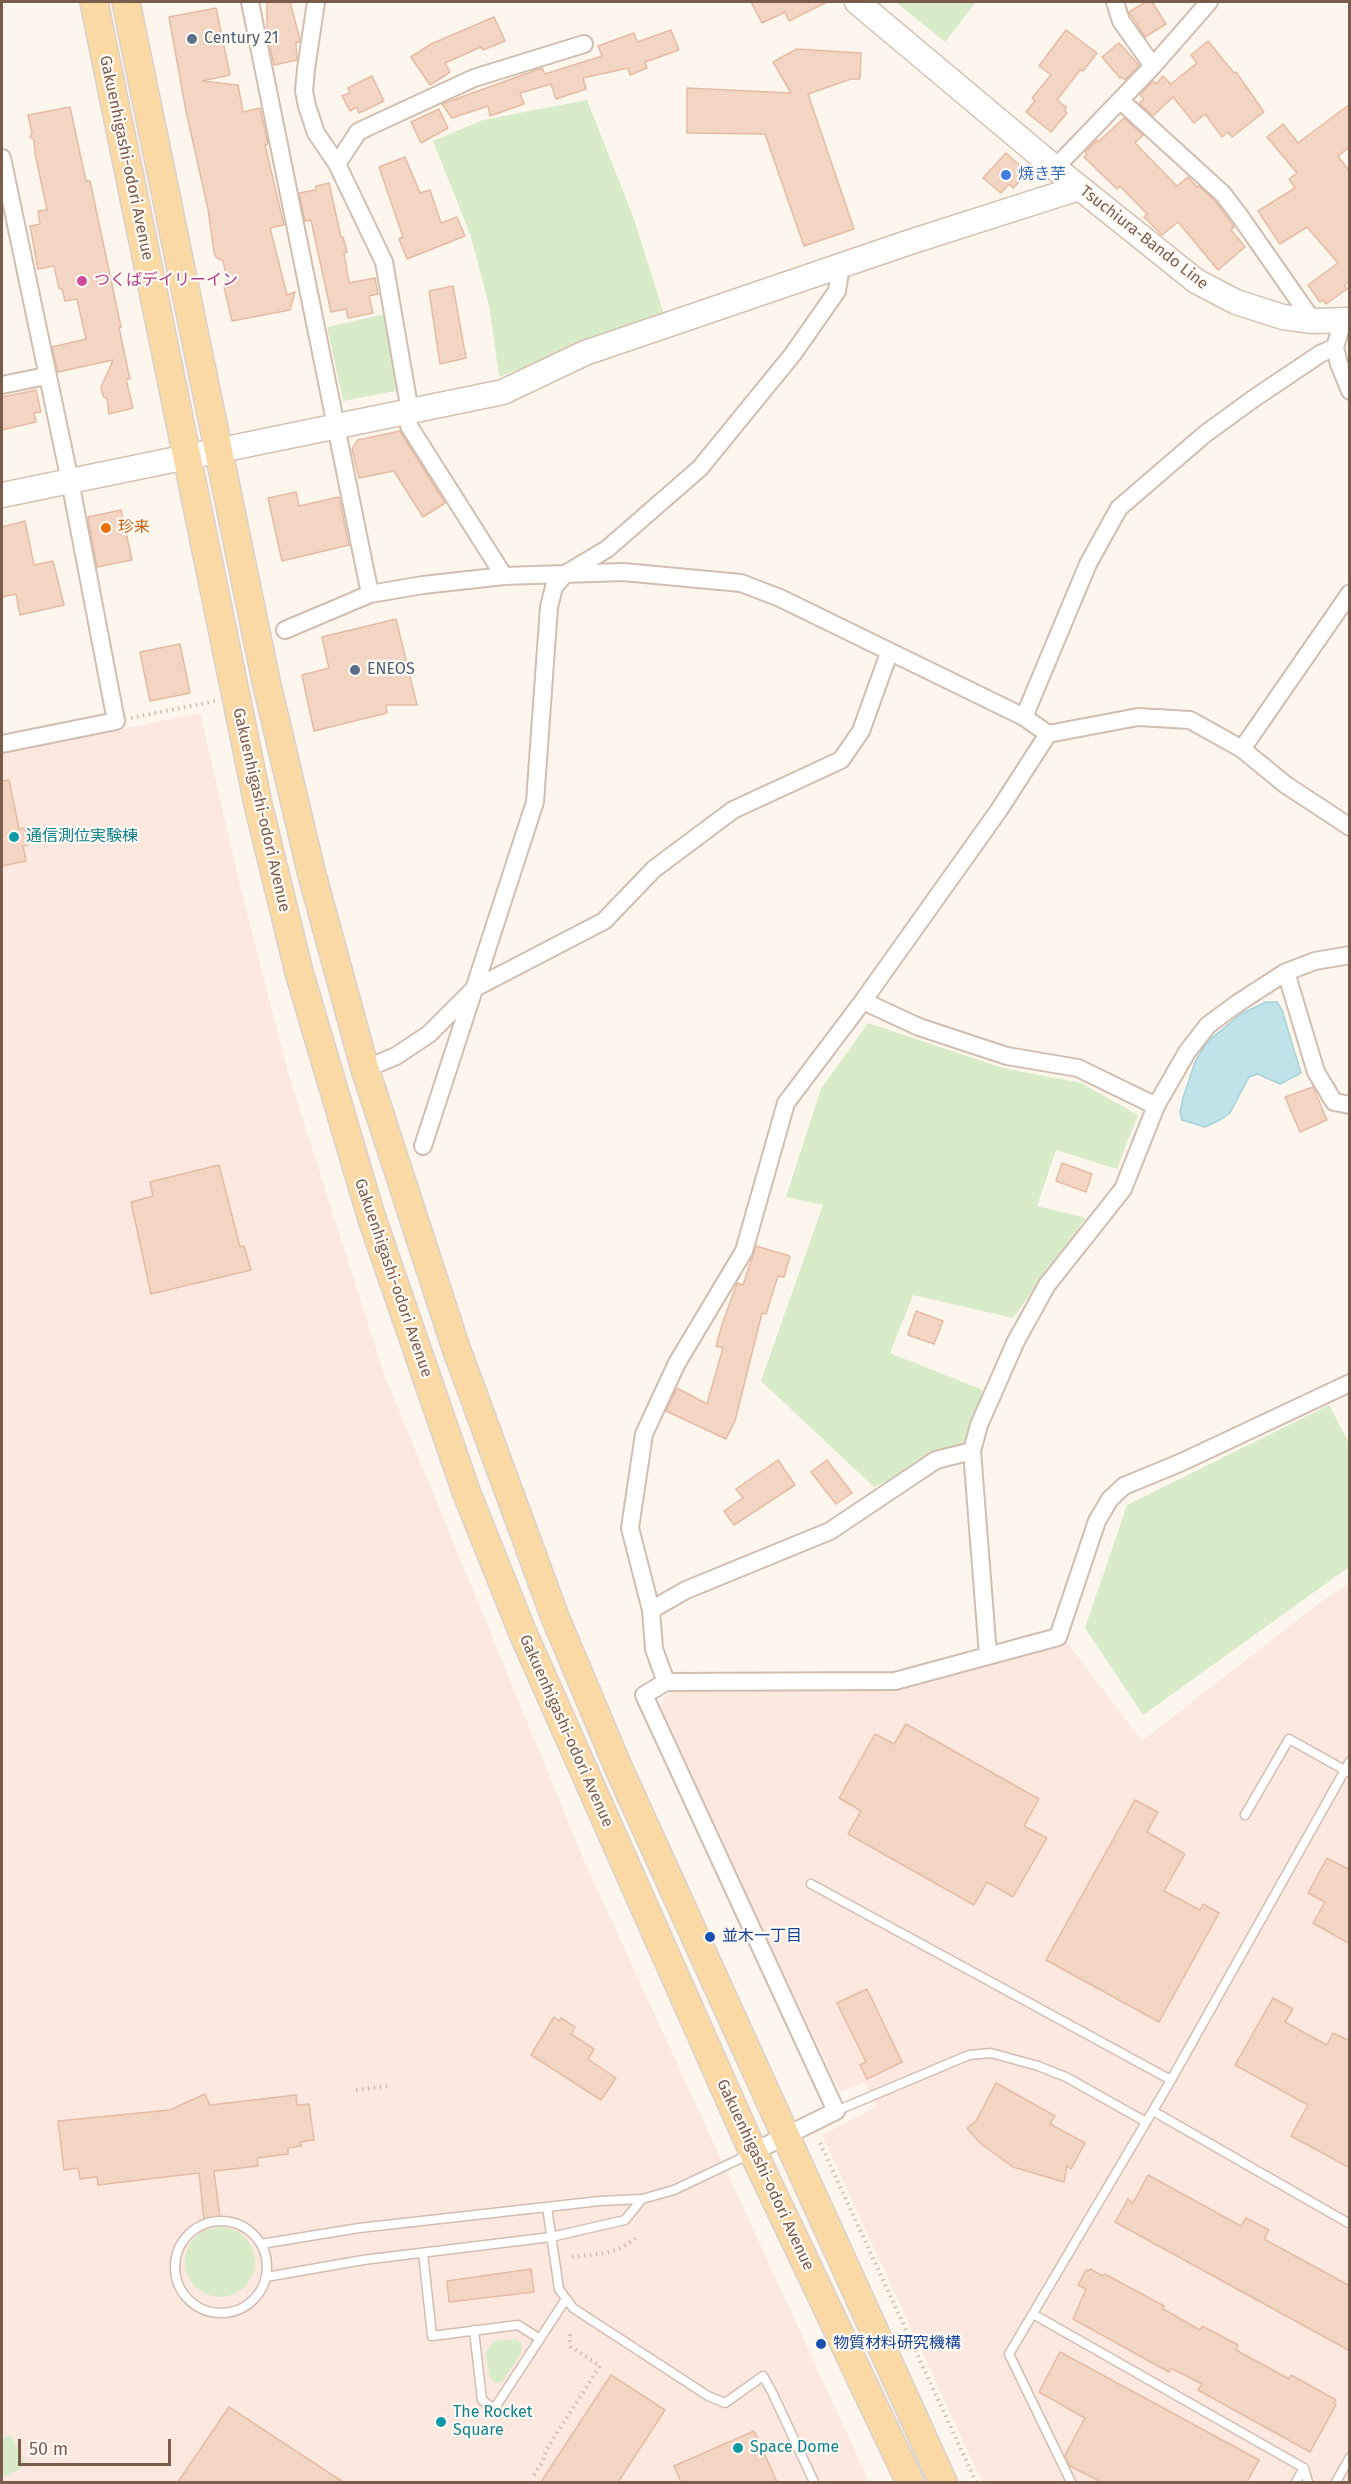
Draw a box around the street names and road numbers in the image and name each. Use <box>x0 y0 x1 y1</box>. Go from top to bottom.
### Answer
street label: Gakuenhigashi-odori Avenue <box>95 54 157 262</box>
street label: Tsuchiura-Bando Line <box>1076 182 1212 294</box>
street label: Gakuenhigashi-odori Avenue <box>228 706 294 914</box>
street label: Gakuenhigashi-odori Avenue <box>350 1176 436 1380</box>
street label: Gakuenhigashi-odori Avenue <box>515 1632 617 1830</box>
street label: Gakuenhigashi-odori Avenue <box>712 2076 818 2274</box>

